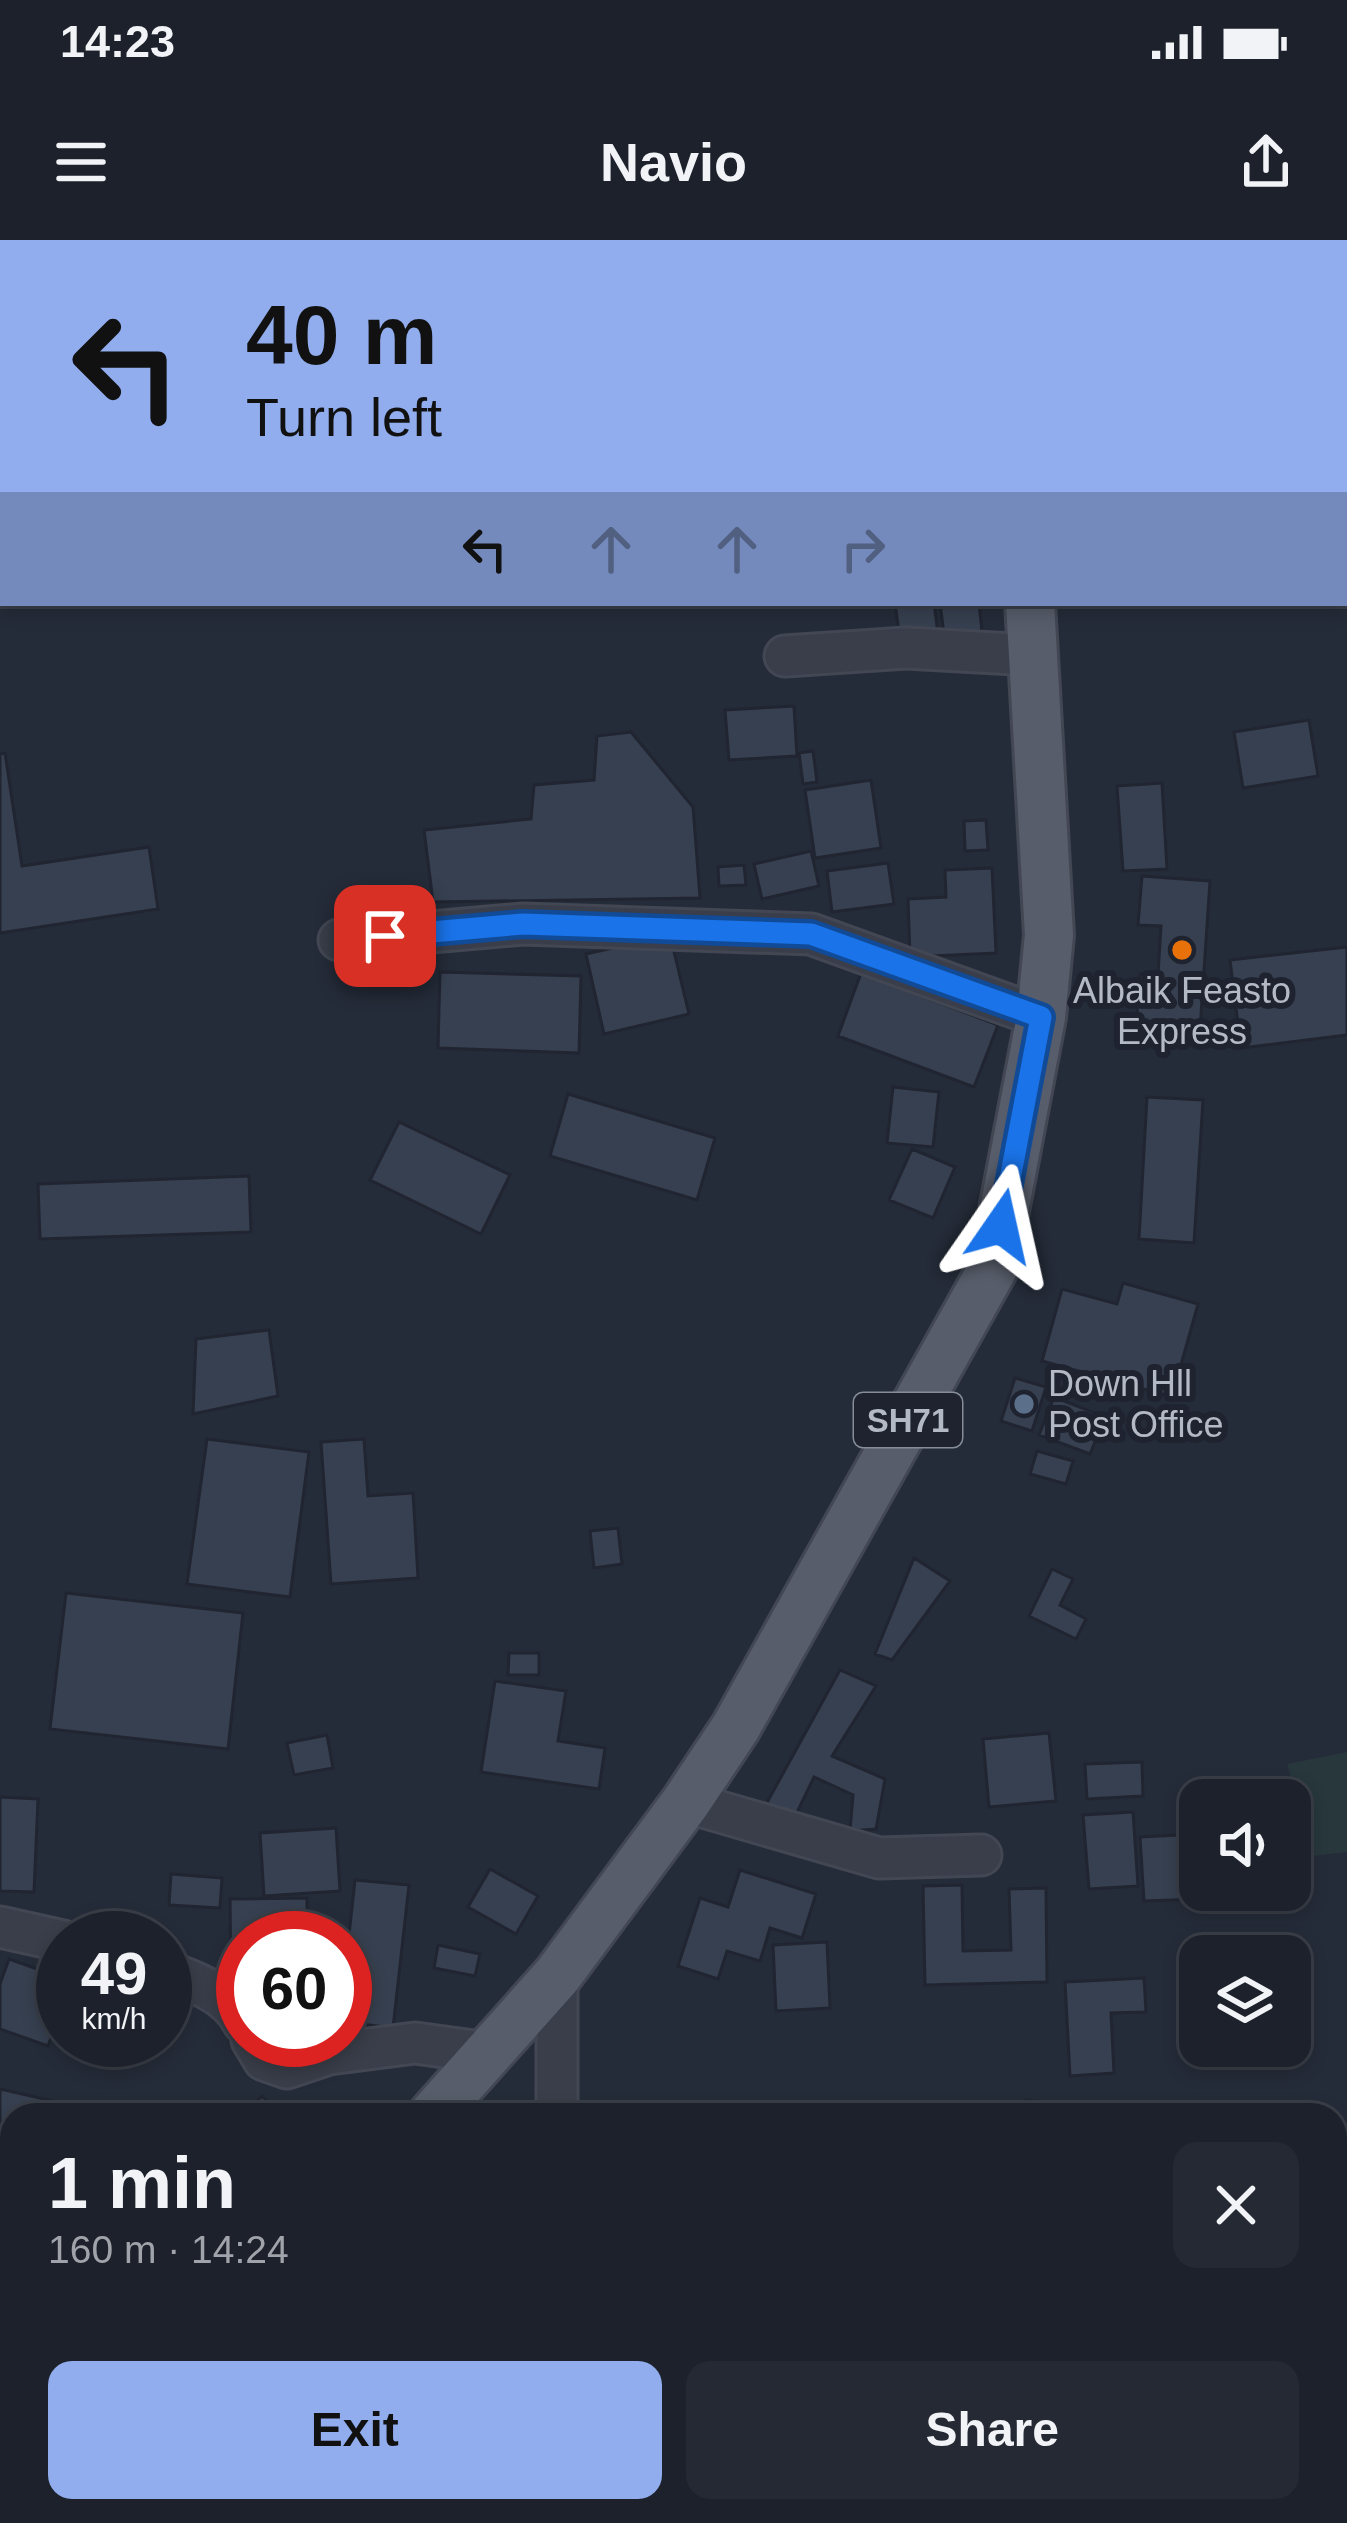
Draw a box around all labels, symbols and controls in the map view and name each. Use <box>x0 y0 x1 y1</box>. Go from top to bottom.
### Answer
text: 14:23 <box>60 16 175 67</box>
icon: menu <box>48 129 114 195</box>
icon: share <box>1233 129 1299 195</box>
text: Navio <box>600 132 747 192</box>
icon: left <box>48 288 204 444</box>
text: 40 m <box>246 288 437 382</box>
text: Turn left <box>246 387 442 447</box>
icon: left <box>452 516 518 582</box>
icon: ahead <box>578 516 644 582</box>
icon: ahead <box>704 516 770 582</box>
icon: right <box>830 516 896 582</box>
pin <box>334 885 436 987</box>
icon: arrive <box>352 903 418 969</box>
marker: Albaik Feasto Express <box>1169 937 1195 963</box>
place label: Albaik Feasto Express <box>1073 970 1291 1052</box>
position arrow <box>938 1163 1064 1289</box>
place label: Down Hll Post Office <box>1048 1363 1223 1445</box>
marker: Down Hll Post Office <box>1011 1391 1037 1417</box>
road number: SH71 <box>854 1393 962 1447</box>
map controls <box>1179 1779 1311 2067</box>
button: sound <box>1179 1779 1311 1911</box>
speed limit sign: 60 <box>216 1911 372 2067</box>
button: layers <box>1179 1935 1311 2067</box>
text: 49 <box>81 1940 147 2007</box>
text: km/h <box>81 2002 147 2035</box>
button: close <box>1173 2142 1299 2268</box>
text: 1 min <box>48 2143 236 2223</box>
text: 160 m · 14:24 <box>48 2228 289 2271</box>
button: Exit <box>48 2361 662 2499</box>
button: Share <box>686 2361 1299 2499</box>

